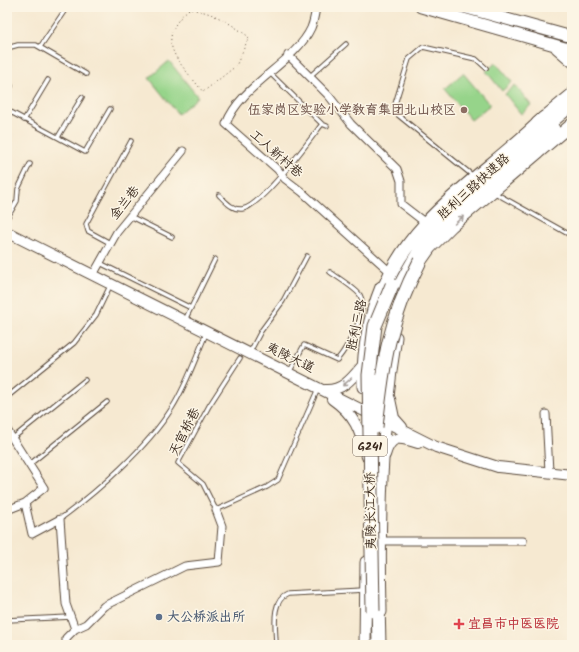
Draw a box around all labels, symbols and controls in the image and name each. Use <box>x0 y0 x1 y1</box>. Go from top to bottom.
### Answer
place label: 伍家岗区实验小学教育集团北山校区 <box>248 100 456 121</box>
marker: 伍家岗区实验小学教育集团北山校区 <box>459 105 469 115</box>
street label: 工人新村巷 <box>245 125 307 183</box>
street label: 胜利三路快速路 <box>433 149 515 225</box>
street label: 金兰巷 <box>105 181 145 225</box>
one-way arrow <box>453 216 464 225</box>
street label: 胜利三路 <box>341 297 373 353</box>
street label: 夷陵大道 <box>262 337 318 379</box>
one-way arrow <box>342 378 352 387</box>
street label: 天官桥巷 <box>164 404 206 460</box>
road number: G241 <box>353 436 387 456</box>
street label: 夷陵长江大桥 <box>360 472 382 550</box>
place label: 大公桥派出所 <box>167 607 245 628</box>
marker: 大公桥派出所 <box>154 612 164 622</box>
place label: 宜昌市中医医院 <box>468 614 559 635</box>
marker: 宜昌市中医医院 <box>453 618 465 630</box>

